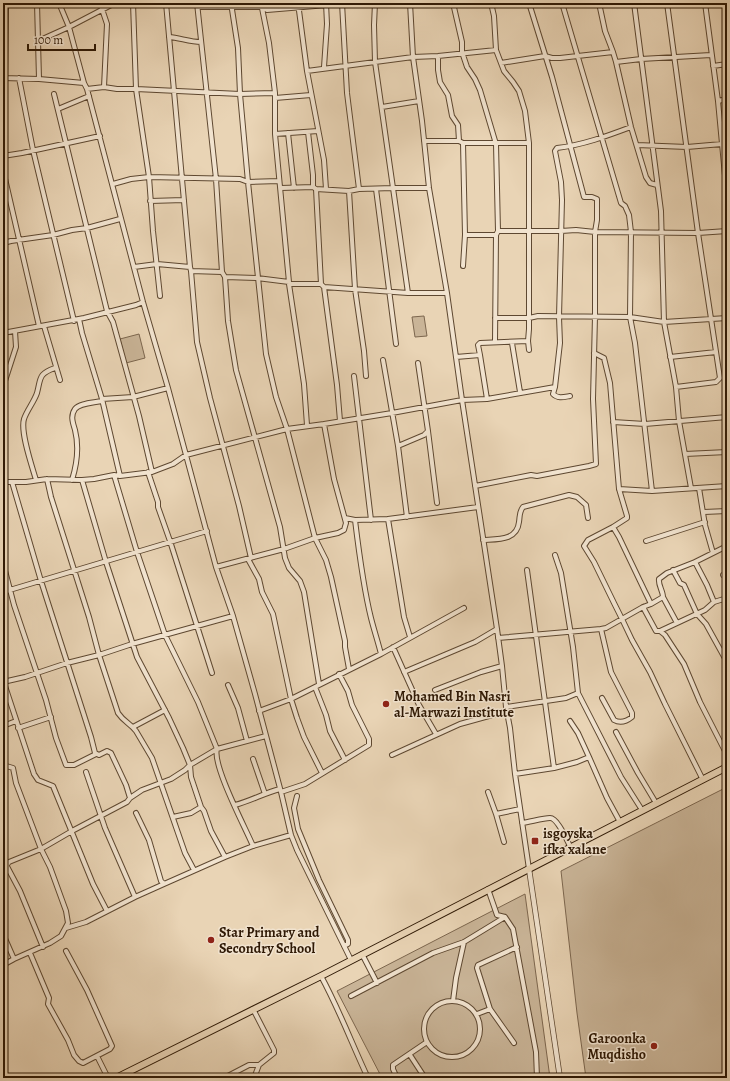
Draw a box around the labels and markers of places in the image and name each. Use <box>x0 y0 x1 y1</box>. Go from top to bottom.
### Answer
place label: Mohamed Bin Nasri al-Marwazi Institute <box>394 687 514 722</box>
marker: Mohamed Bin Nasri al-Marwazi Institute <box>381 699 391 709</box>
place label: isgoyska ifka xalane <box>543 824 607 859</box>
marker: isgoyska ifka xalane <box>530 836 540 846</box>
place label: Star Primary and Secondry School <box>219 923 320 958</box>
marker: Star Primary and Secondry School <box>206 935 216 945</box>
place label: Garoonka Muqdisho <box>587 1029 646 1064</box>
marker: Garoonka Muqdisho <box>649 1041 659 1051</box>

